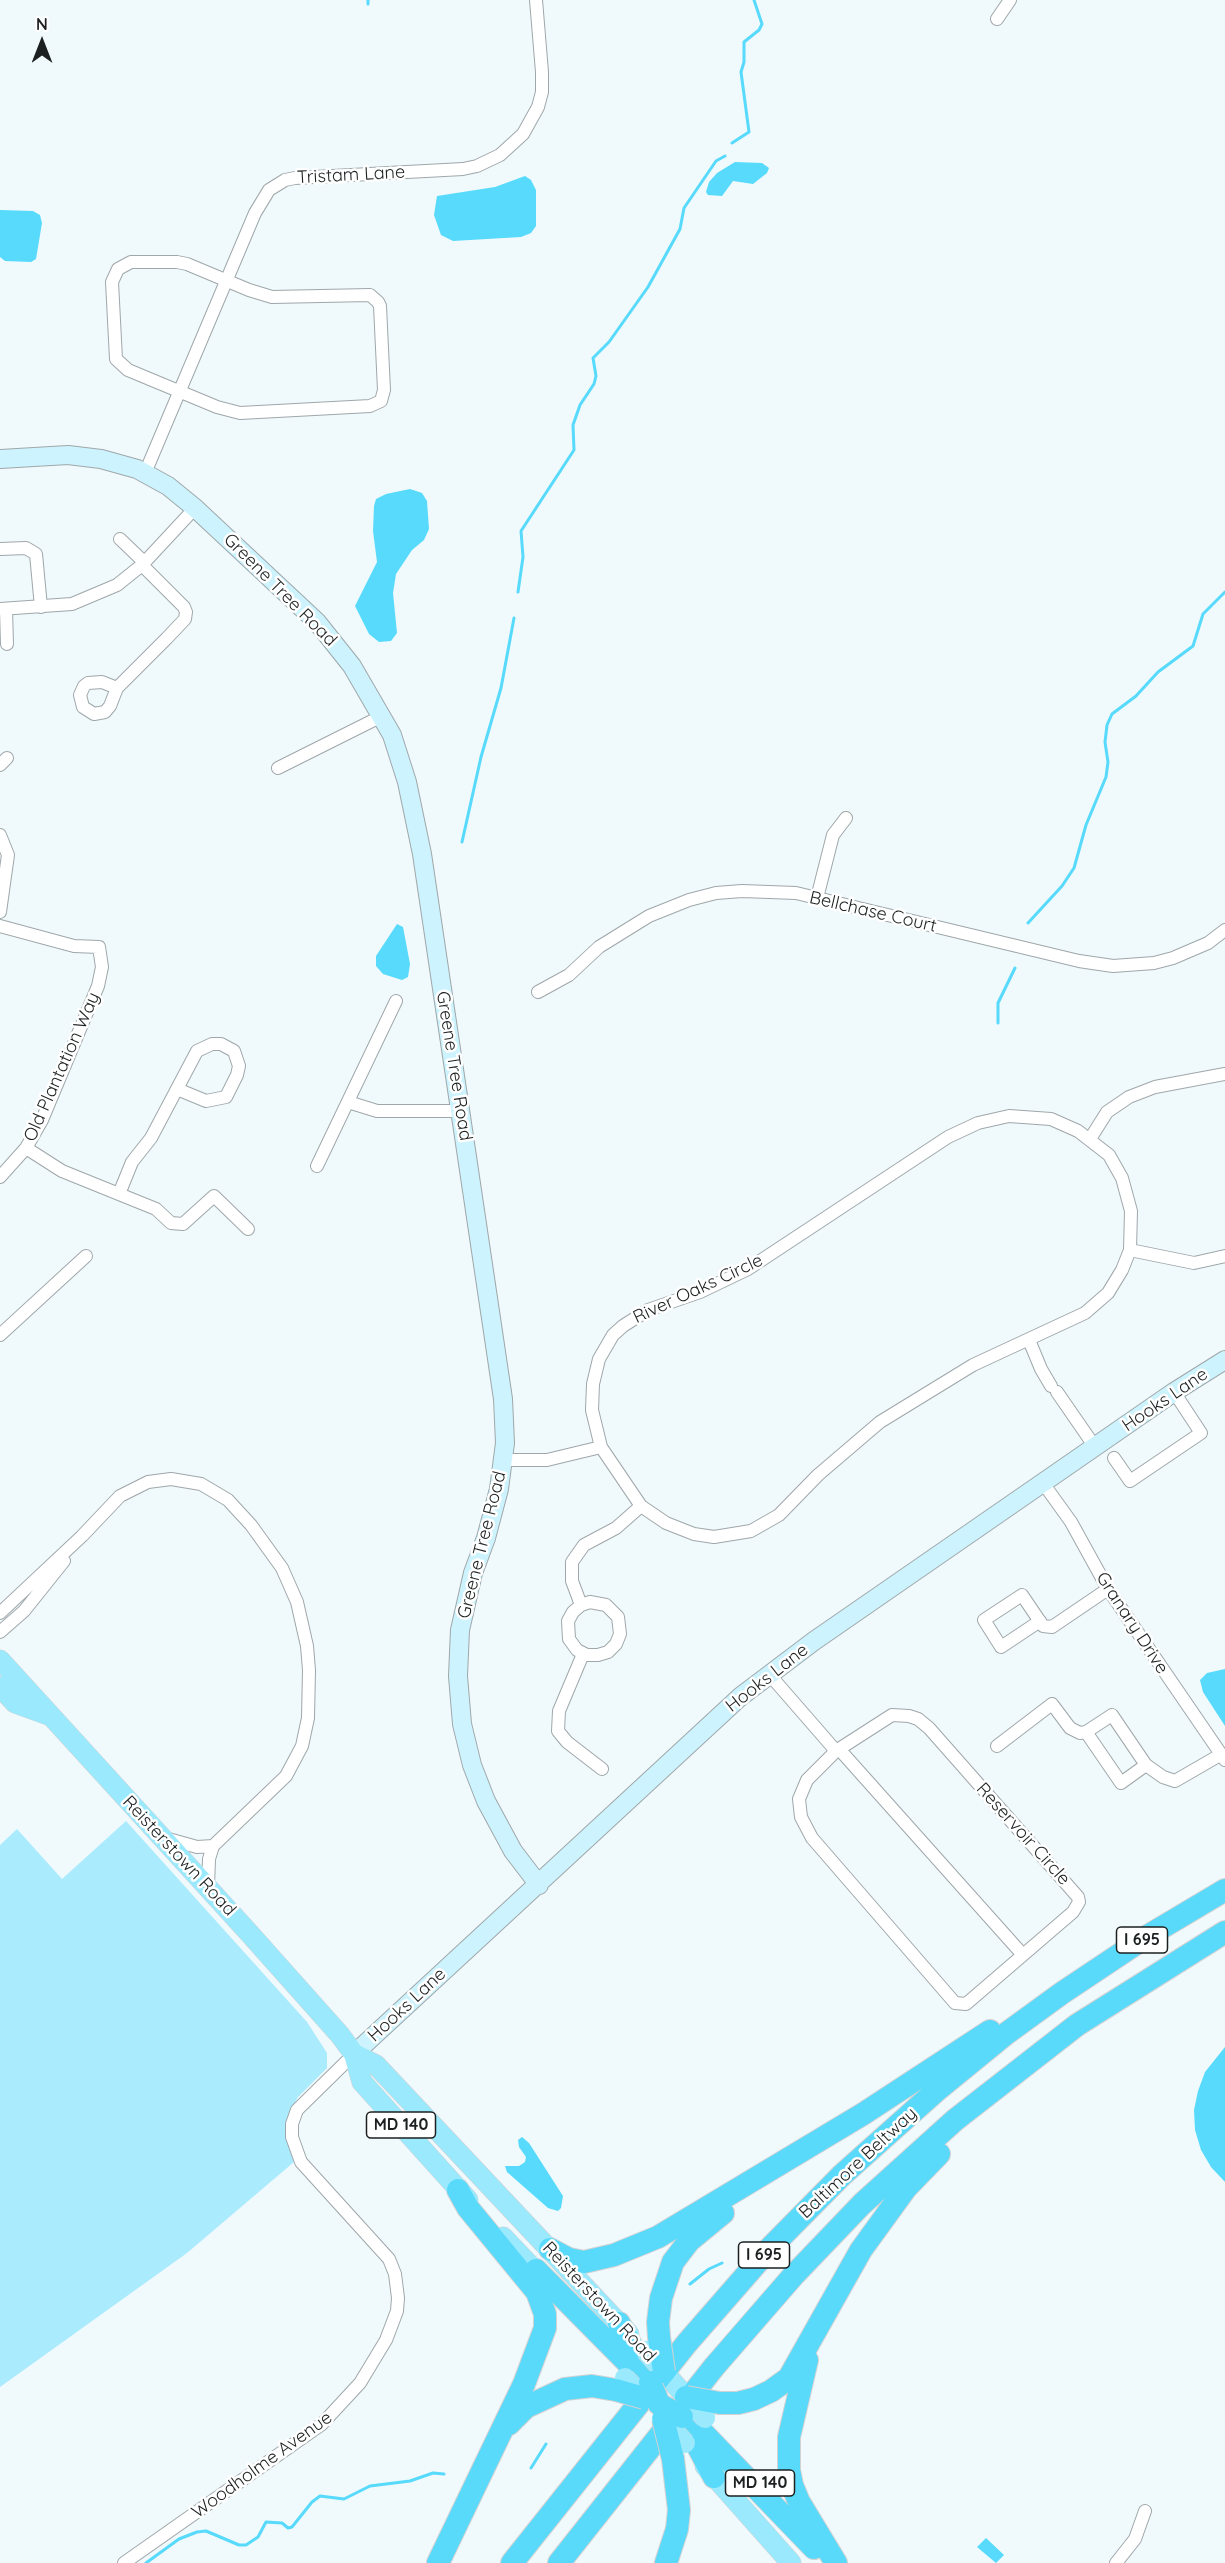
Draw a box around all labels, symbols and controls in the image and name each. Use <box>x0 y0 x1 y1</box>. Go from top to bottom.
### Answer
north arrow <box>12 12 72 72</box>
text: N <box>36 14 48 34</box>
street label: Tristam Lane <box>296 161 406 189</box>
street label: Greene Tree Road <box>219 529 341 651</box>
street label: Bellchase Court <box>807 887 939 937</box>
street label: Old Plantation Way <box>19 989 105 1145</box>
street label: Greene Tree Road <box>432 990 476 1142</box>
street label: River Oaks Circle <box>630 1250 766 1328</box>
street label: Hooks Lane <box>1118 1363 1212 1437</box>
street label: Greene Tree Road <box>453 1469 511 1621</box>
street label: Granary Drive <box>1091 1568 1173 1678</box>
street label: Hooks Lane <box>721 1639 813 1717</box>
street label: Reservoir Circle <box>971 1778 1075 1890</box>
street label: Reisterstown Road <box>118 1791 240 1921</box>
road number: I 695 <box>1116 1927 1168 1953</box>
street label: Hooks Lane <box>364 1963 450 2047</box>
street label: Baltimore Beltway <box>795 2103 921 2223</box>
road number: MD 140 <box>366 2112 436 2138</box>
street label: Reisterstown Road <box>538 2237 660 2367</box>
road number: I 695 <box>738 2242 789 2268</box>
street label: Woodholme Avenue <box>188 2407 336 2523</box>
road number: MD 140 <box>726 2470 795 2496</box>

